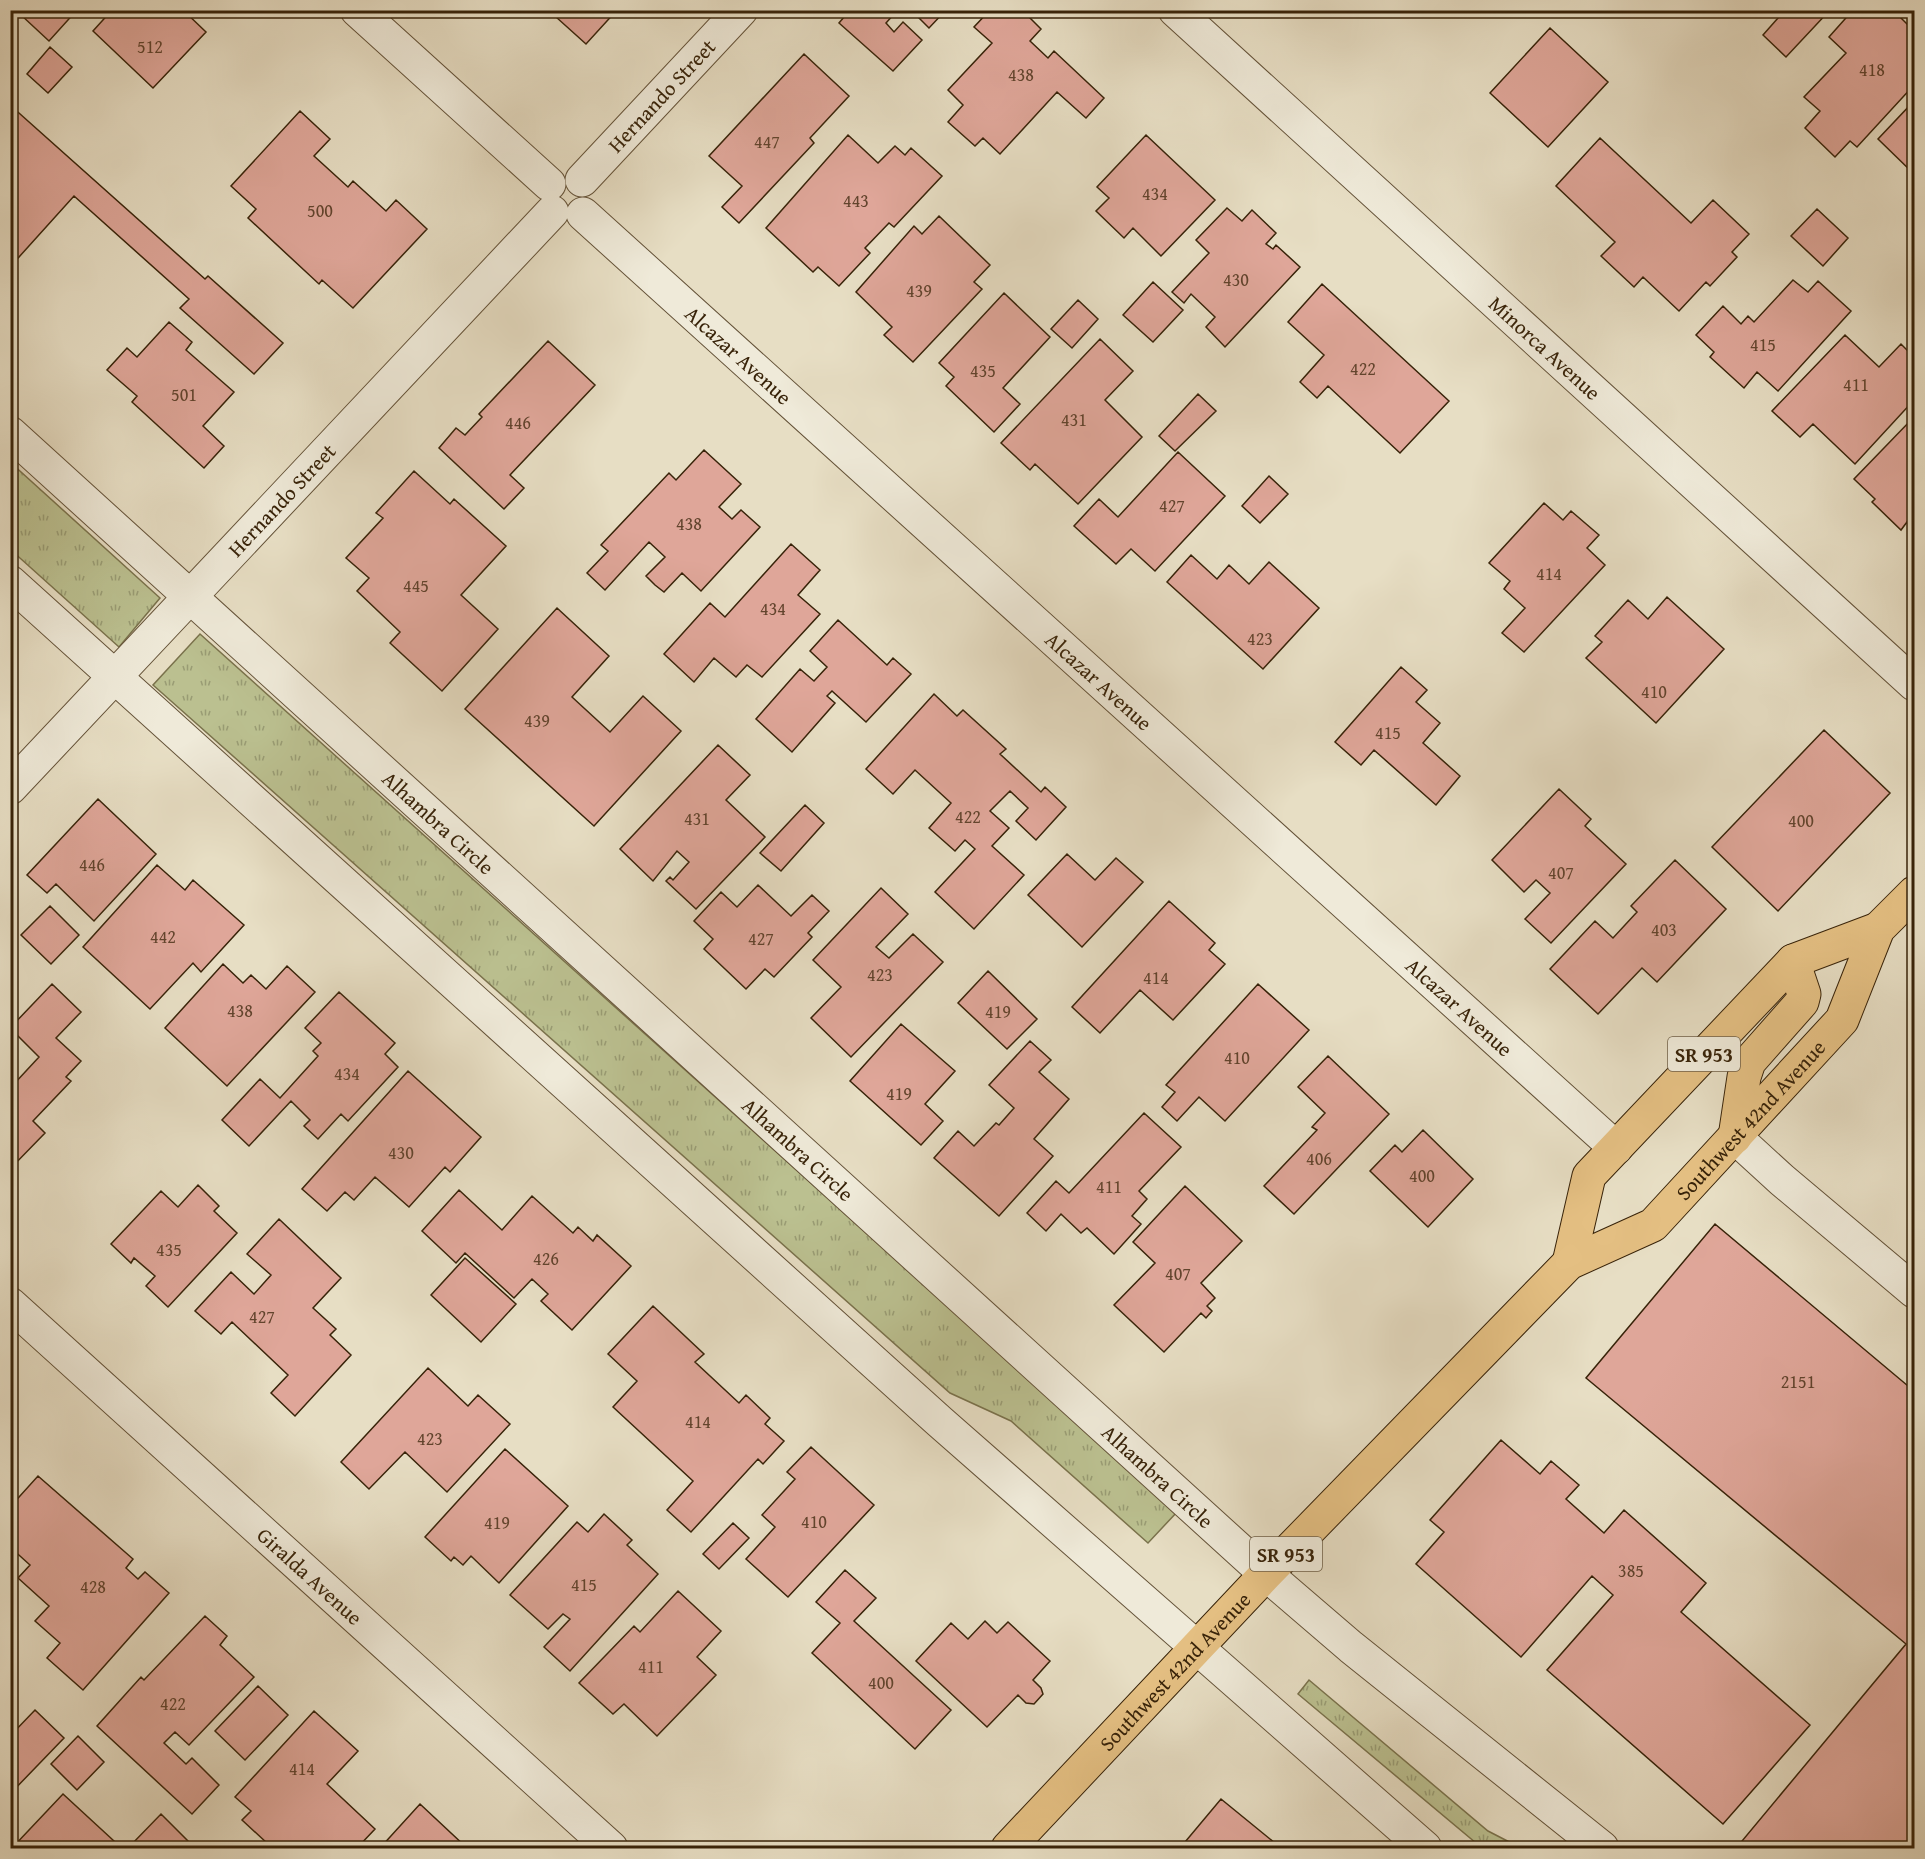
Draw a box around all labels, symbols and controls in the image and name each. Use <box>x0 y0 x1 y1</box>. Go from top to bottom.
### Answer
street label: Hernando Street <box>600 31 723 159</box>
house number: 512 <box>137 33 163 60</box>
house number: 418 <box>1859 56 1885 83</box>
house number: 438 <box>1008 61 1034 88</box>
house number: 447 <box>754 128 780 155</box>
house number: 434 <box>1142 180 1168 207</box>
house number: 443 <box>843 187 869 214</box>
house number: 500 <box>307 197 333 224</box>
house number: 430 <box>1223 266 1249 293</box>
house number: 439 <box>906 277 932 304</box>
street label: Minorca Avenue <box>1482 288 1608 407</box>
street label: Alcazar Avenue <box>678 298 799 412</box>
house number: 415 <box>1750 331 1776 358</box>
house number: 422 <box>1350 355 1376 382</box>
house number: 435 <box>970 357 996 384</box>
house number: 411 <box>1843 371 1869 398</box>
house number: 501 <box>171 381 197 408</box>
house number: 431 <box>1061 406 1087 433</box>
house number: 446 <box>505 409 531 436</box>
street label: Hernando Street <box>220 435 343 563</box>
house number: 427 <box>1159 492 1185 519</box>
house number: 438 <box>676 510 702 537</box>
house number: 414 <box>1536 560 1562 587</box>
house number: 445 <box>403 572 429 599</box>
house number: 434 <box>760 595 786 622</box>
street label: Alcazar Avenue <box>1039 624 1160 738</box>
house number: 423 <box>1247 625 1273 652</box>
house number: 410 <box>1641 678 1667 705</box>
house number: 439 <box>524 707 550 734</box>
house number: 415 <box>1375 719 1401 746</box>
street label: Alhambra Circle <box>376 763 502 882</box>
house number: 422 <box>955 803 981 830</box>
house number: 431 <box>684 805 710 832</box>
house number: 400 <box>1788 807 1814 834</box>
house number: 446 <box>79 851 105 878</box>
house number: 407 <box>1548 859 1574 886</box>
house number: 403 <box>1651 916 1677 943</box>
house number: 442 <box>150 923 176 950</box>
house number: 427 <box>748 925 774 952</box>
street label: Alcazar Avenue <box>1399 950 1520 1064</box>
house number: 423 <box>867 961 893 988</box>
house number: 414 <box>1143 964 1169 991</box>
house number: 438 <box>227 997 253 1024</box>
house number: 419 <box>985 998 1011 1025</box>
street label: Southwest 42nd Avenue <box>1668 1032 1832 1207</box>
road number: SR 953 <box>1668 1037 1740 1071</box>
house number: 410 <box>1224 1044 1250 1071</box>
house number: 434 <box>334 1060 360 1087</box>
house number: 419 <box>886 1080 912 1107</box>
street label: Alhambra Circle <box>735 1090 861 1208</box>
house number: 430 <box>388 1139 414 1166</box>
house number: 406 <box>1306 1145 1332 1172</box>
house number: 400 <box>1409 1162 1435 1189</box>
house number: 411 <box>1096 1173 1122 1200</box>
house number: 435 <box>156 1236 182 1263</box>
house number: 426 <box>533 1245 559 1272</box>
house number: 407 <box>1165 1260 1191 1287</box>
house number: 427 <box>249 1303 275 1330</box>
house number: 2151 <box>1781 1368 1815 1395</box>
house number: 414 <box>685 1408 711 1435</box>
street label: Alhambra Circle <box>1095 1417 1221 1535</box>
house number: 423 <box>417 1425 443 1452</box>
house number: 410 <box>801 1508 827 1535</box>
house number: 419 <box>484 1509 510 1536</box>
street label: Giralda Avenue <box>251 1520 370 1632</box>
road number: SR 953 <box>1250 1537 1322 1571</box>
house number: 385 <box>1618 1557 1644 1584</box>
house number: 415 <box>571 1571 597 1598</box>
house number: 428 <box>80 1573 106 1600</box>
street label: Southwest 42nd Avenue <box>1092 1584 1258 1758</box>
house number: 411 <box>638 1653 664 1680</box>
house number: 400 <box>868 1669 894 1696</box>
house number: 422 <box>160 1690 186 1717</box>
house number: 414 <box>289 1755 315 1782</box>

